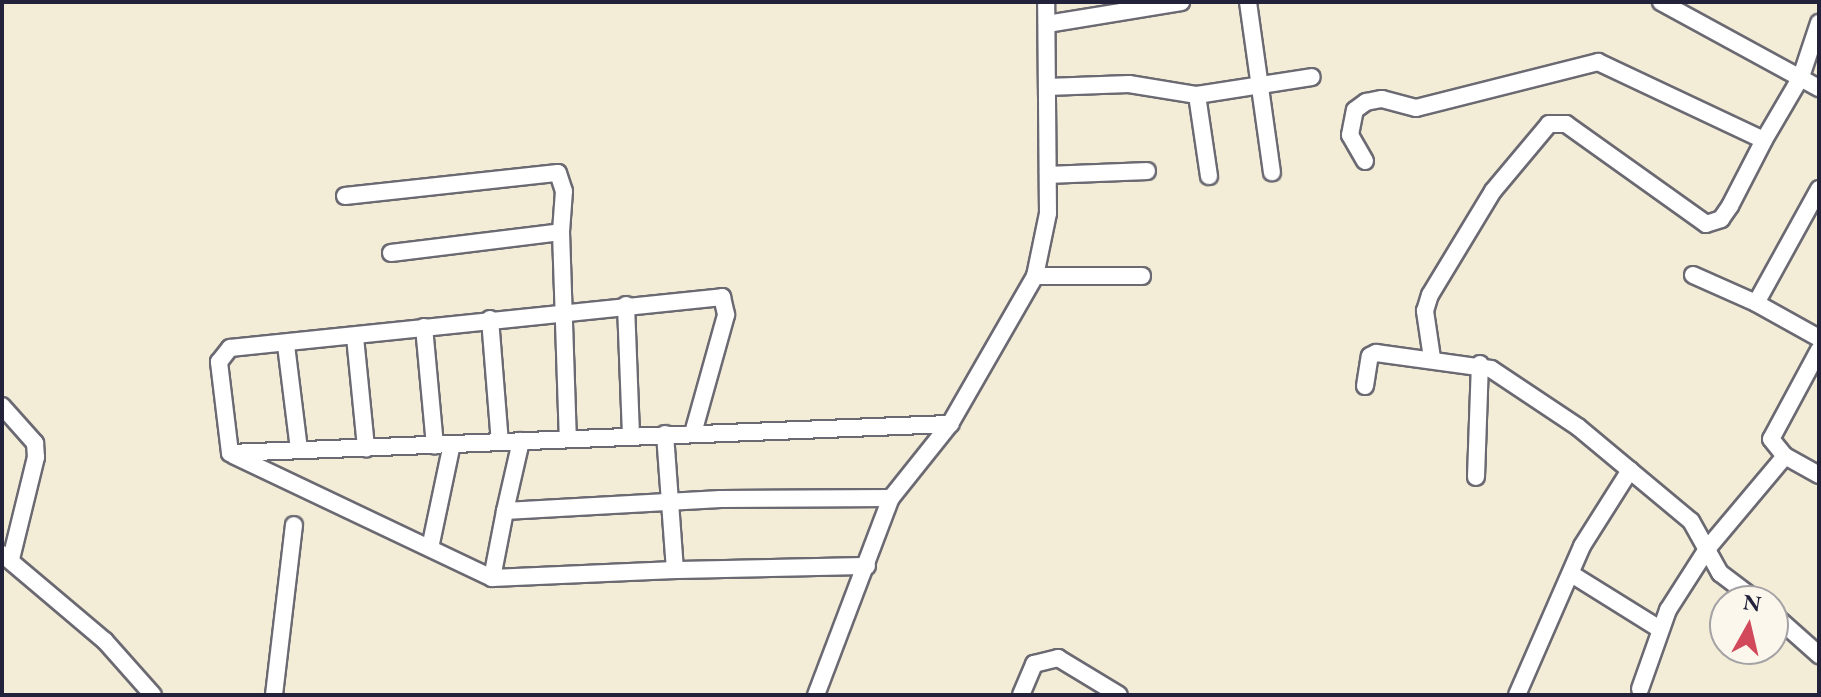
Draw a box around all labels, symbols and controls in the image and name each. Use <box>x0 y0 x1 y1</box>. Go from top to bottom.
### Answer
north arrow <box>1709 585 1789 665</box>
text: N <box>1741 587 1763 618</box>

